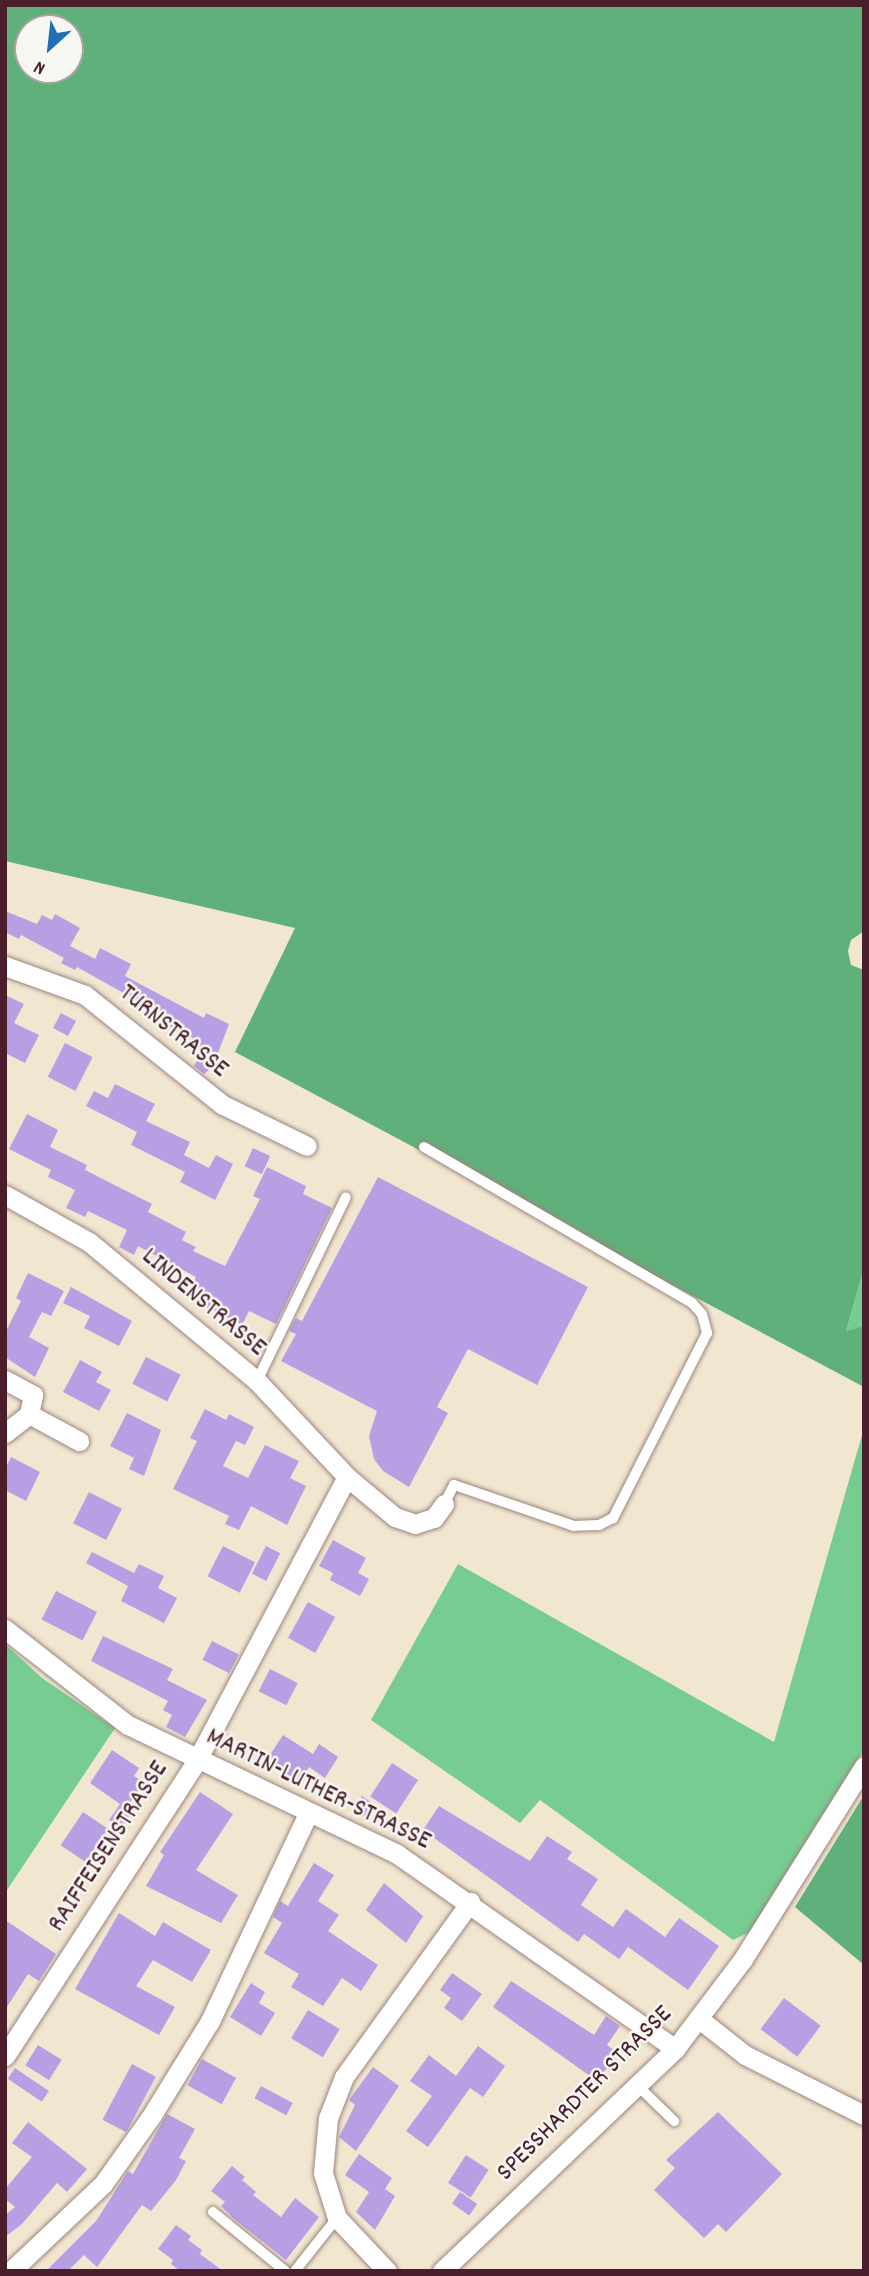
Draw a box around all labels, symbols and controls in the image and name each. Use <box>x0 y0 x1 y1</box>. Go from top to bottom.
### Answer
north arrow <box>14 14 84 84</box>
text: N <box>30 52 50 81</box>
street label: TURNSTRASSE <box>112 978 234 1086</box>
street label: LINDENSTRASSE <box>134 1242 272 1364</box>
street label: MARTIN-LUTHER-STRASSE <box>201 1722 435 1858</box>
street label: RAIFFEISENSTRASSE <box>42 1756 176 1938</box>
street label: SPESSHARDTER STRASSE <box>491 2000 679 2188</box>

